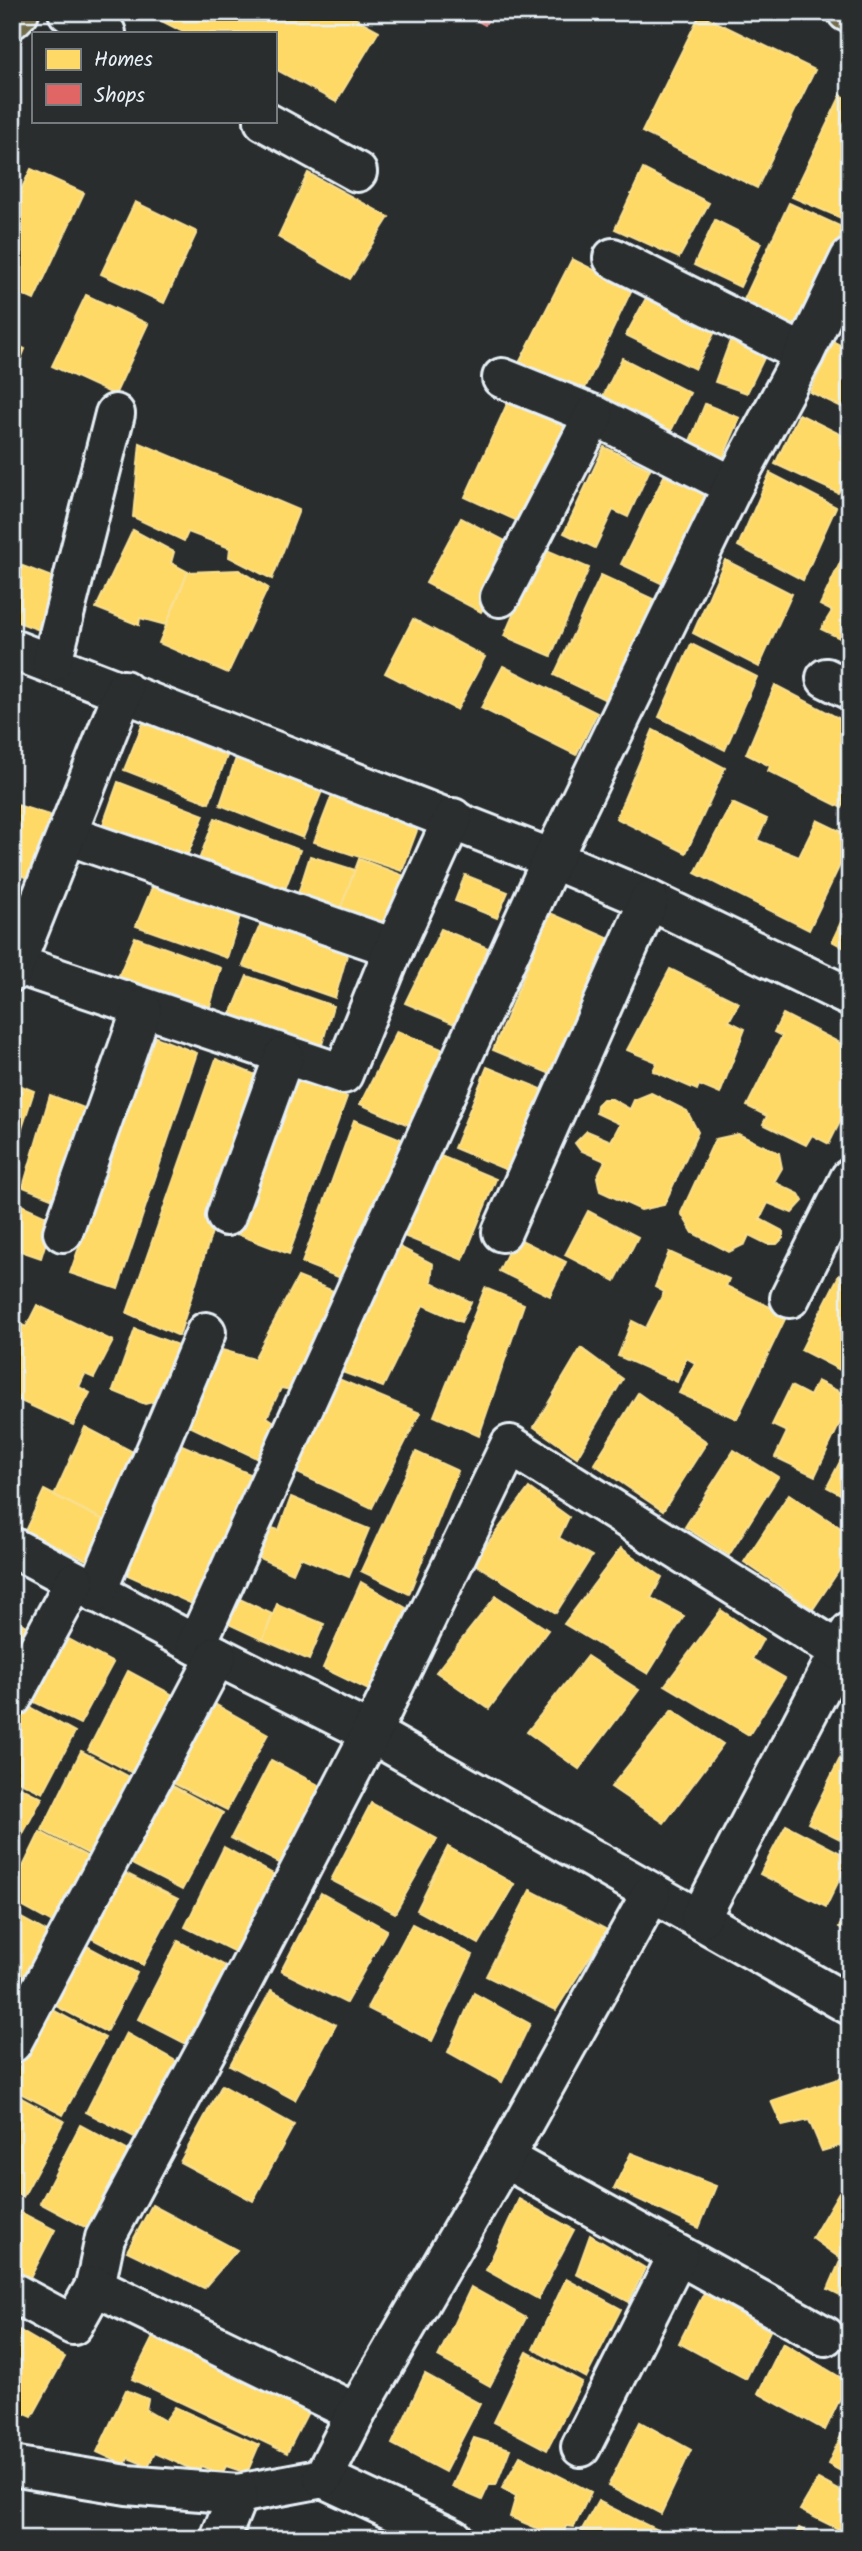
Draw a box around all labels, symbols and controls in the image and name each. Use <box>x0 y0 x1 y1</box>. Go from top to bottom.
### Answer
legend <box>32 32 276 122</box>
text: Homes <box>94 44 153 77</box>
text: Shops <box>94 80 145 113</box>

